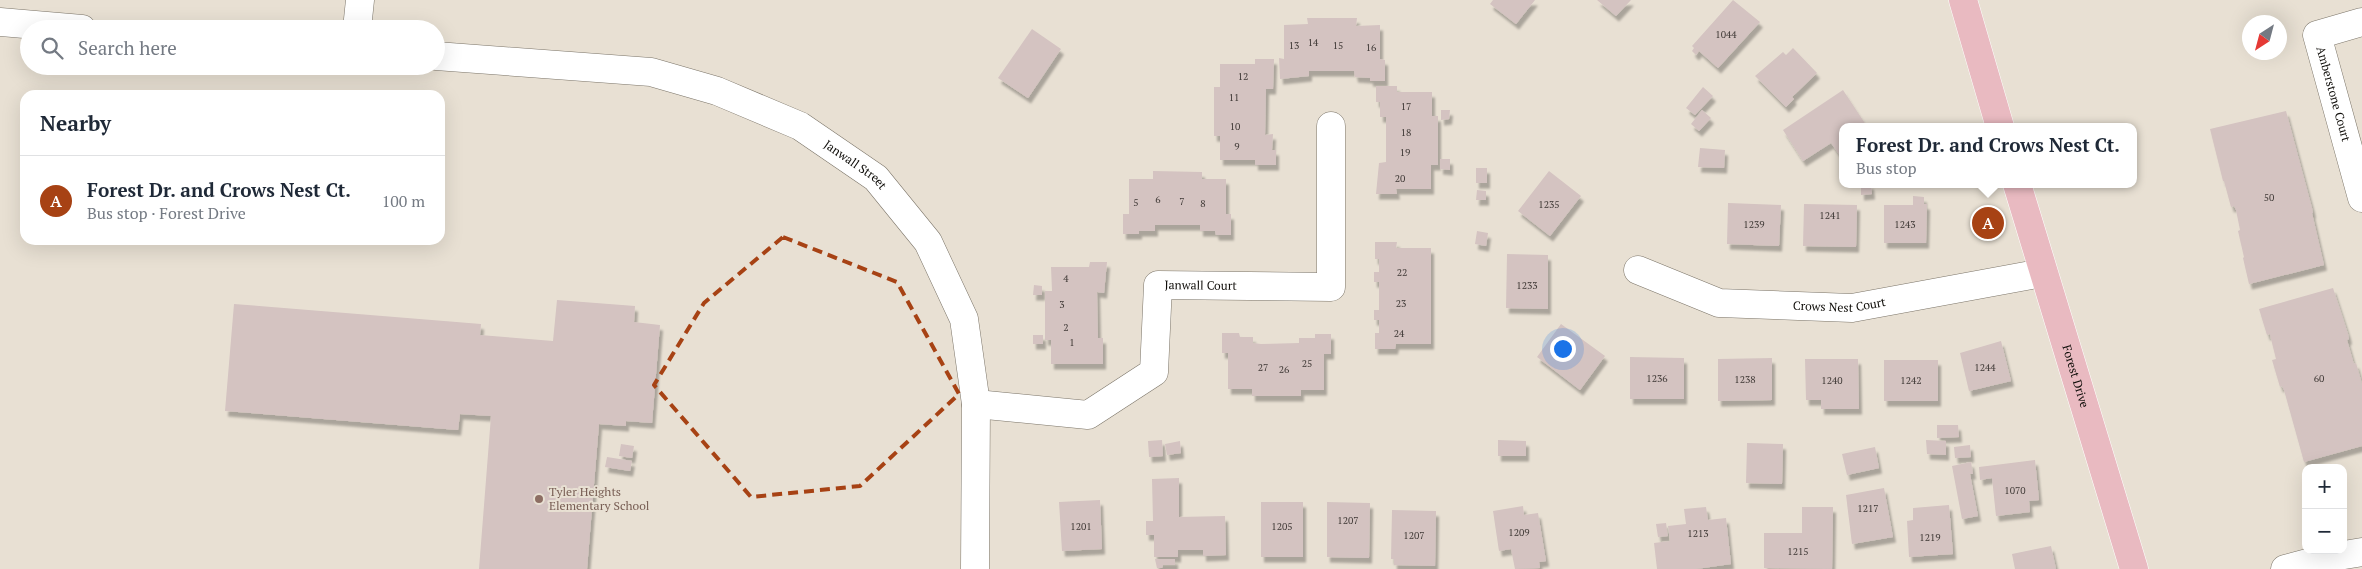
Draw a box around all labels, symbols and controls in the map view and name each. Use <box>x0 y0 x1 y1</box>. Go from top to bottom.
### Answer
north arrow <box>2242 15 2287 60</box>
search box <box>20 20 445 75</box>
house number: 1044 <box>1715 28 1737 41</box>
icon: search <box>38 34 66 62</box>
text: Search here <box>78 35 177 60</box>
house number: 14 <box>1308 36 1319 49</box>
house number: 13 <box>1289 39 1299 52</box>
house number: 15 <box>1333 39 1343 52</box>
house number: 16 <box>1366 41 1377 54</box>
street label: Amberstone Court <box>2313 44 2354 144</box>
house number: 12 <box>1238 70 1248 83</box>
house number: 11 <box>1229 91 1239 104</box>
house number: 17 <box>1401 100 1411 113</box>
text: Nearby <box>40 109 111 137</box>
house number: 10 <box>1230 120 1240 133</box>
popup <box>1839 123 2137 188</box>
house number: 18 <box>1401 126 1411 139</box>
text: Forest Dr. and Crows Nest Ct. <box>1856 132 2120 157</box>
street label: Janwall Street <box>821 137 891 193</box>
house number: 9 <box>1234 140 1240 153</box>
house number: 19 <box>1400 146 1410 159</box>
text: Bus stop <box>1856 157 1917 179</box>
house number: 20 <box>1395 172 1405 185</box>
text: Forest Dr. and Crows Nest Ct. <box>87 177 351 202</box>
text: A <box>50 190 62 212</box>
text: 100 m <box>382 190 425 212</box>
house number: 50 <box>2264 191 2274 204</box>
house number: 6 <box>1155 193 1161 206</box>
house number: 7 <box>1179 195 1185 208</box>
house number: 5 <box>1133 196 1139 209</box>
house number: 8 <box>1200 197 1206 210</box>
house number: 1235 <box>1538 198 1560 211</box>
text: Bus stop · Forest Drive <box>87 202 246 224</box>
pin: A <box>1972 204 2004 242</box>
house number: 1241 <box>1819 209 1841 222</box>
house number: 1239 <box>1743 218 1765 231</box>
house number: 1243 <box>1894 218 1916 231</box>
house number: 22 <box>1397 266 1407 279</box>
house number: 4 <box>1063 272 1069 285</box>
street label: Janwall Court <box>1164 277 1237 293</box>
house number: 1233 <box>1516 279 1538 292</box>
street label: Crows Nest Court <box>1793 294 1887 315</box>
house number: 23 <box>1396 297 1406 310</box>
house number: 3 <box>1059 298 1065 311</box>
house number: 2 <box>1063 321 1069 334</box>
house number: 24 <box>1394 327 1405 340</box>
house number: 1 <box>1069 336 1075 349</box>
your location <box>1550 336 1576 362</box>
street label: Forest Drive <box>2059 343 2093 409</box>
house number: 25 <box>1302 357 1312 370</box>
house number: 27 <box>1258 361 1268 374</box>
house number: 1244 <box>1974 361 1996 374</box>
house number: 26 <box>1279 363 1290 376</box>
house number: 1236 <box>1646 372 1668 385</box>
house number: 60 <box>2314 372 2324 385</box>
house number: 1238 <box>1734 373 1756 386</box>
house number: 1240 <box>1821 374 1843 387</box>
house number: 1242 <box>1900 374 1922 387</box>
map controls <box>2302 464 2347 554</box>
button: + <box>2302 464 2347 509</box>
place label: Tyler Heights Elementary School <box>549 484 650 513</box>
house number: 1070 <box>2004 484 2026 497</box>
marker: Tyler Heights Elementary School <box>533 493 545 505</box>
house number: 1217 <box>1857 502 1879 515</box>
button: − <box>2302 509 2347 554</box>
house number: 1207 <box>1337 514 1359 527</box>
house number: 1201 <box>1070 520 1092 533</box>
house number: 1205 <box>1271 520 1293 533</box>
house number: 1209 <box>1508 526 1530 539</box>
house number: 1213 <box>1687 527 1709 540</box>
house number: 1207 <box>1403 529 1425 542</box>
house number: 1219 <box>1919 531 1941 544</box>
house number: 1215 <box>1787 545 1809 558</box>

